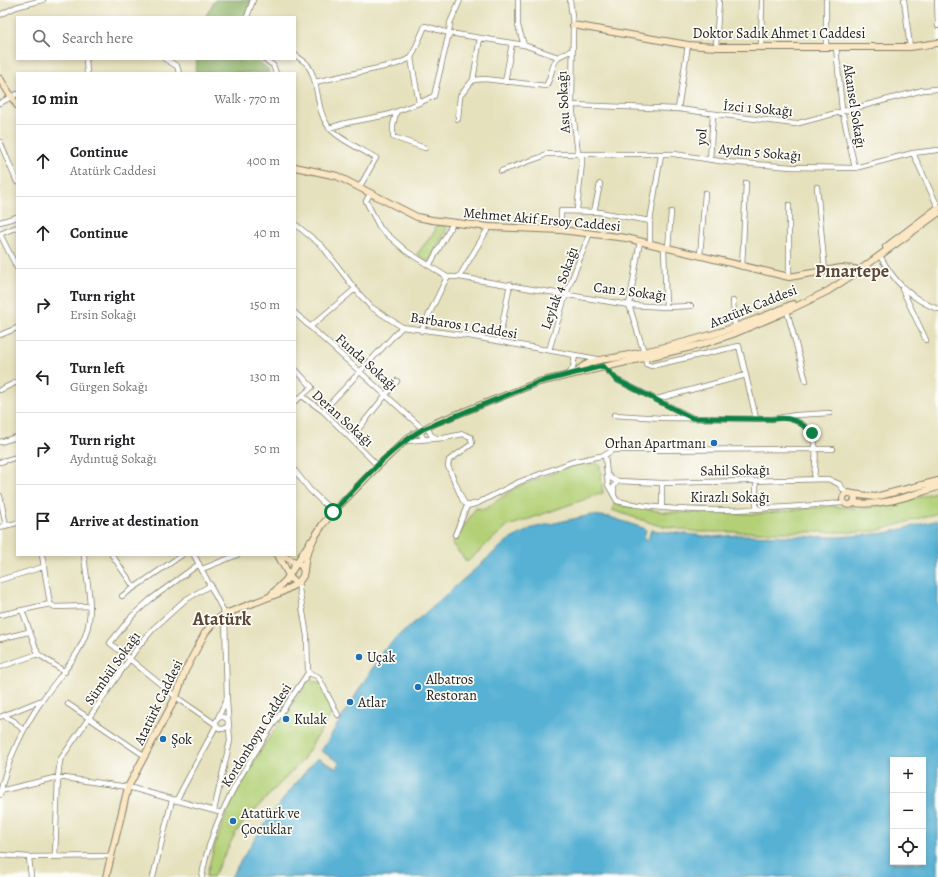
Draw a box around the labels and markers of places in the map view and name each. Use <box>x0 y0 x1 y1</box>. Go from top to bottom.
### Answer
place label: Orhan Apartmanı <box>605 434 706 453</box>
marker: Orhan Apartmanı <box>709 438 719 448</box>
place label: Uçak <box>367 648 395 667</box>
marker: Uçak <box>354 652 364 662</box>
place label: Albatros Restoran <box>425 670 477 705</box>
marker: Albatros Restoran <box>413 682 423 692</box>
place label: Atlar <box>357 693 387 712</box>
marker: Atlar <box>345 697 355 707</box>
place label: Kulak <box>294 710 327 729</box>
marker: Kulak <box>281 714 291 724</box>
place label: Şok <box>171 730 192 749</box>
marker: Şok <box>158 734 168 744</box>
place label: Atatürk ve Çocuklar <box>240 804 300 839</box>
marker: Atatürk ve Çocuklar <box>228 816 238 826</box>

